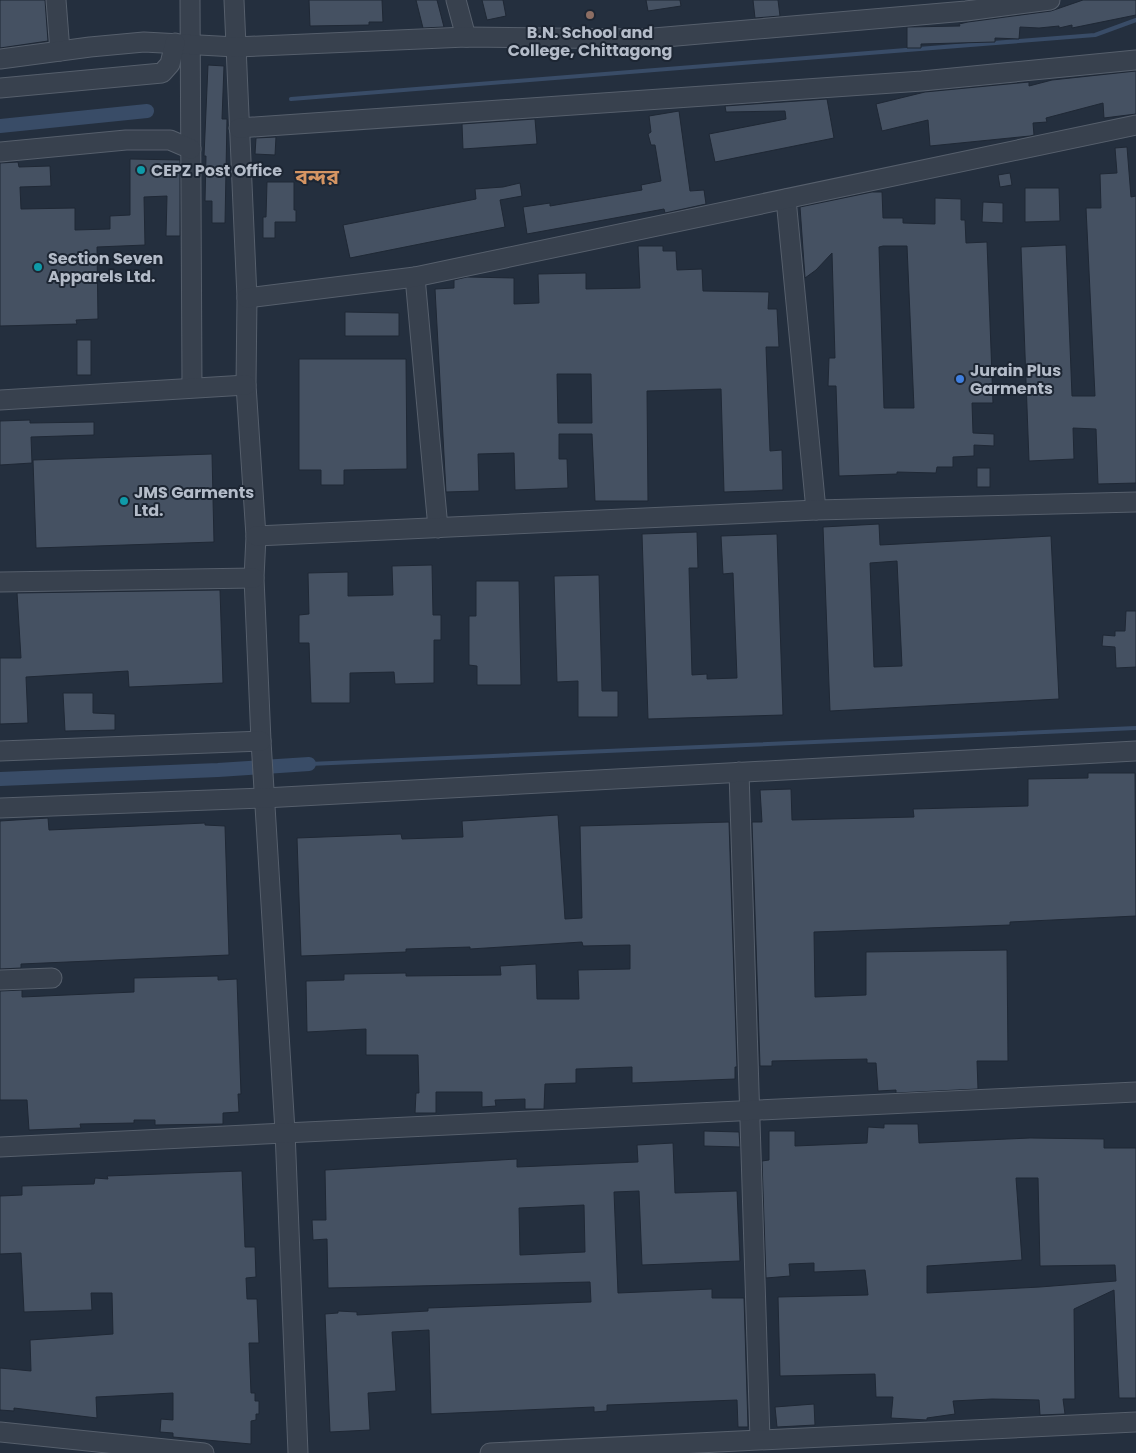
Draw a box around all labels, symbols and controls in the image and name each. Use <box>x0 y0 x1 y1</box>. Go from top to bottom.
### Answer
marker: B.N. School and College, Chittagong <box>584 9 596 21</box>
place label: B.N. School and College, Chittagong <box>508 21 672 62</box>
place label: CEPZ Post Office <box>151 159 282 182</box>
district label: বন্দর <box>294 162 339 191</box>
marker: CEPZ Post Office <box>135 164 147 176</box>
place label: Section Seven Apparels Ltd. <box>48 247 163 288</box>
marker: Section Seven Apparels Ltd. <box>32 261 44 273</box>
place label: Jurain Plus Garments <box>970 359 1061 400</box>
marker: Jurain Plus Garments <box>954 373 966 385</box>
place label: JMS Garments Ltd. <box>134 481 254 522</box>
marker: JMS Garments Ltd. <box>118 495 130 507</box>

